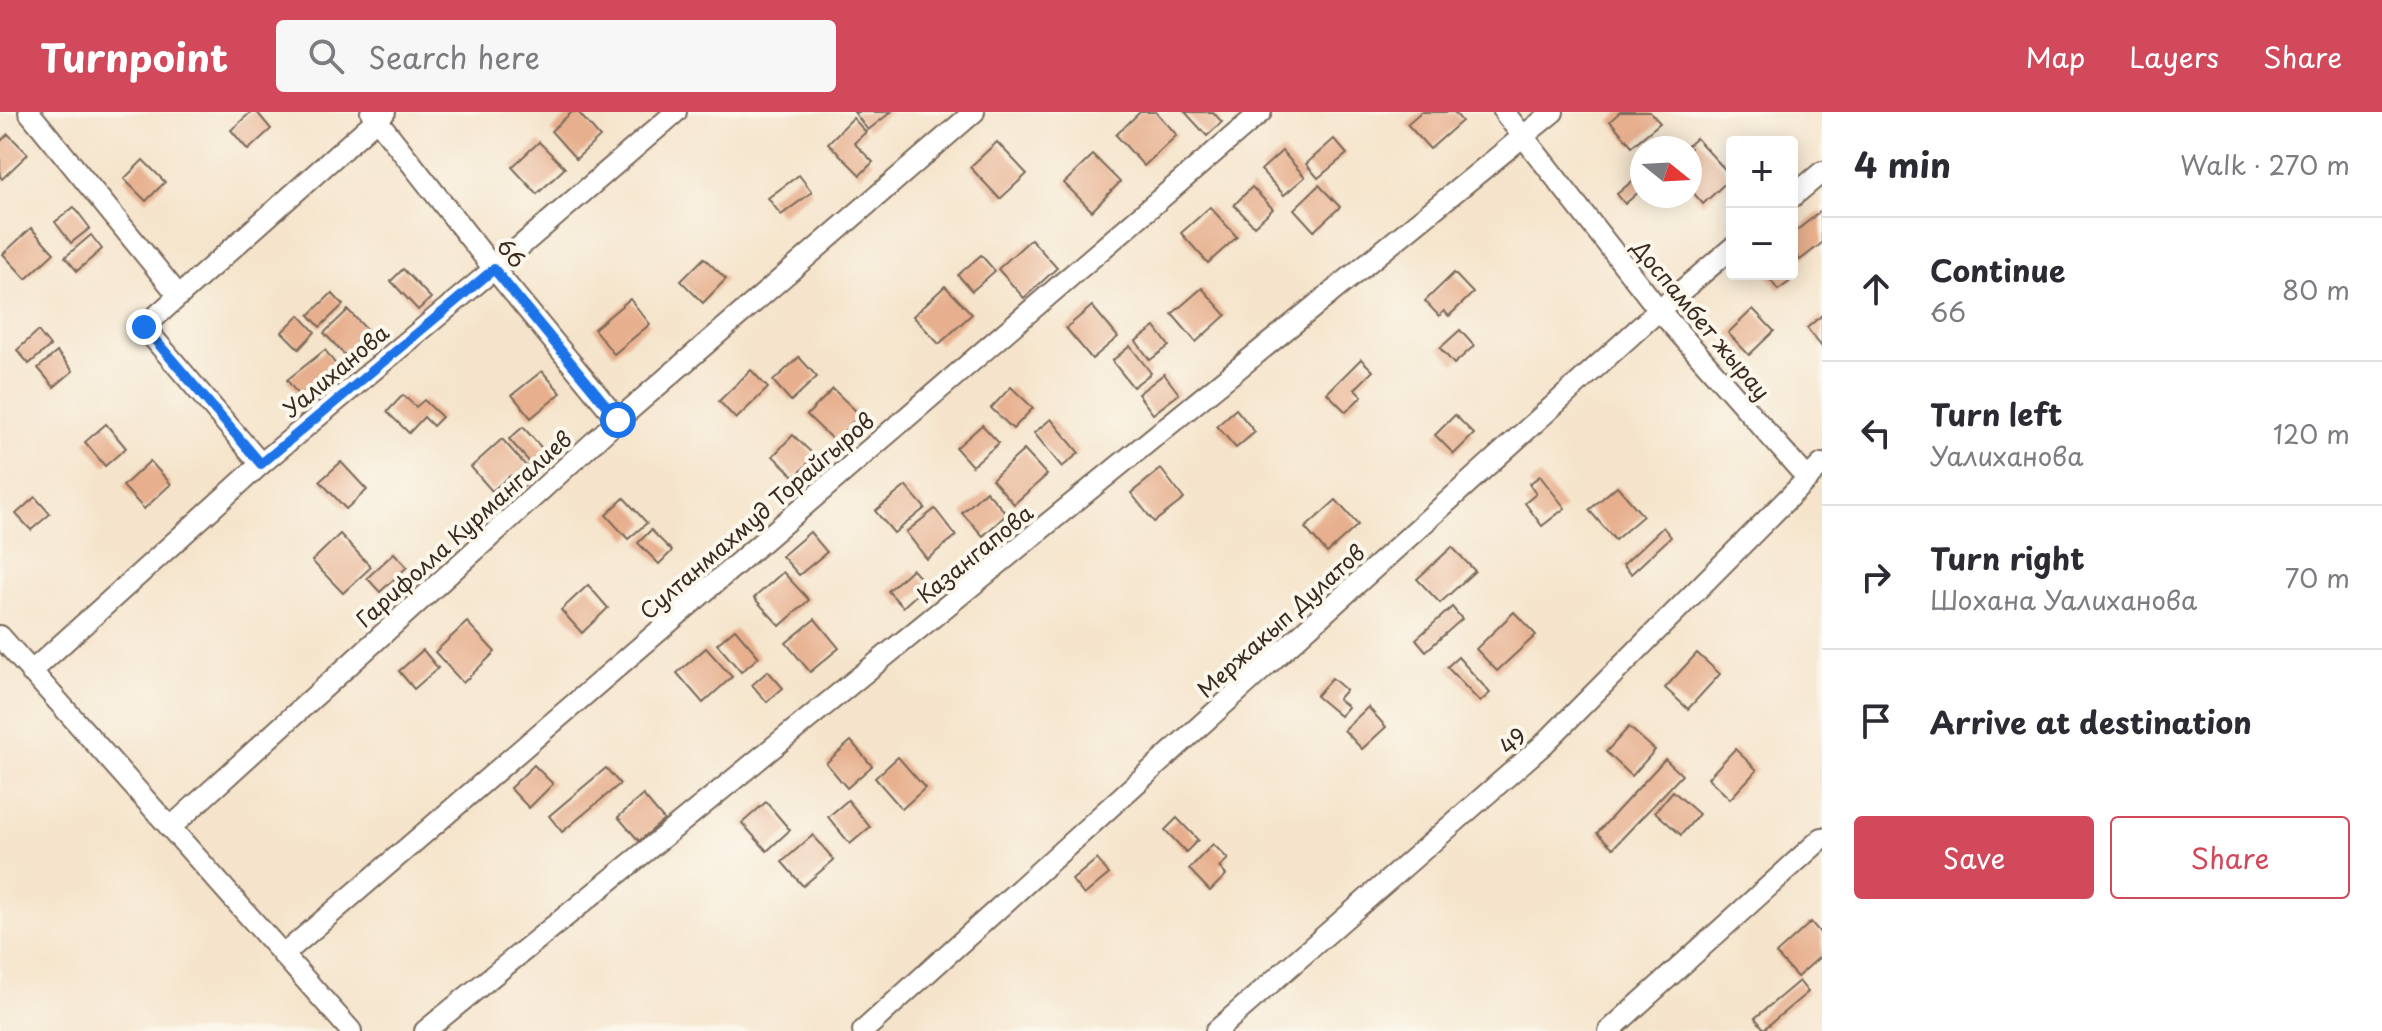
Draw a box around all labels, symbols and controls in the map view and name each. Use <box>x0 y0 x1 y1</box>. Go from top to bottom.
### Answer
search box <box>276 20 836 92</box>
text: Turnpoint <box>40 28 228 85</box>
icon: search <box>304 34 348 78</box>
text: Search here <box>368 34 540 79</box>
text: Map <box>2025 35 2085 78</box>
text: Layers <box>2129 35 2219 78</box>
text: Share <box>2263 35 2342 78</box>
north arrow <box>1630 136 1702 208</box>
map controls <box>1726 136 1798 280</box>
button: + <box>1726 136 1798 208</box>
text: 4 min <box>1854 138 1951 190</box>
text: Walk · 270 m <box>2180 145 2350 184</box>
button: − <box>1726 208 1798 280</box>
street label: 66 <box>490 230 534 274</box>
street label: Доспамбет жырау <box>1625 231 1779 406</box>
text: Continue <box>1930 247 2065 292</box>
icon: ahead <box>1854 267 1898 311</box>
text: 80 m <box>2282 270 2350 309</box>
text: 66 <box>1930 292 1966 331</box>
route end <box>126 309 162 345</box>
street label: Уалиханова <box>275 315 396 424</box>
text: Turn left <box>1930 391 2062 436</box>
route start <box>600 402 636 438</box>
street label: Султанмахмуд Торайгыров <box>631 404 881 626</box>
icon: left <box>1854 411 1898 455</box>
text: 120 m <box>2273 414 2350 453</box>
street label: Гарифолла Курмангалиев <box>348 422 578 634</box>
text: Уалиханова <box>1930 436 2083 475</box>
street label: Казангапова <box>909 496 1040 610</box>
text: Turn right <box>1930 535 2085 580</box>
street label: Мержакып Дулатов <box>1189 536 1371 704</box>
icon: right <box>1854 555 1898 599</box>
text: 70 m <box>2285 558 2350 597</box>
text: Шохана Уалиханова <box>1930 580 2197 619</box>
icon: arrive <box>1854 699 1898 743</box>
text: Arrive at destination <box>1930 699 2252 744</box>
street label: 49 <box>1491 719 1533 761</box>
button: Save <box>1854 816 2094 899</box>
button: Share <box>2110 816 2350 899</box>

